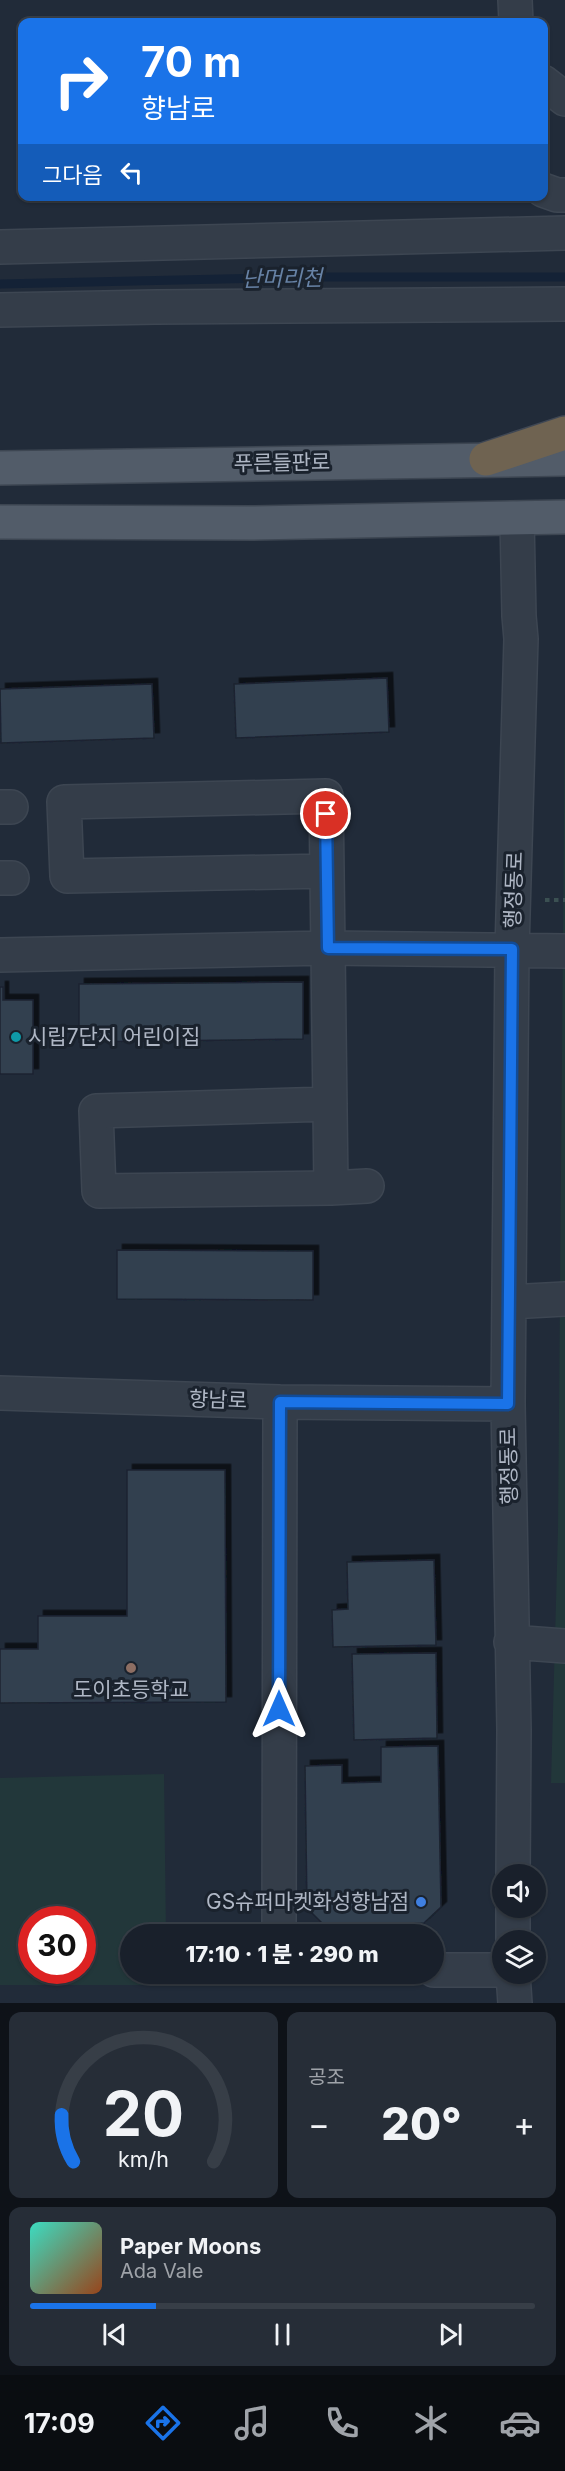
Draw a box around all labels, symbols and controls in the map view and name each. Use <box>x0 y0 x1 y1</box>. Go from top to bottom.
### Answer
text: 70 m <box>141 36 241 87</box>
icon: right <box>42 42 120 120</box>
text: 향남로 <box>141 92 216 125</box>
icon: left <box>115 156 148 189</box>
text: 그다음 <box>42 162 103 188</box>
water label: 난머리천 <box>241 264 325 292</box>
street label: 푸른들판로 <box>233 449 331 476</box>
pin <box>300 788 351 839</box>
icon: arrive <box>309 797 342 830</box>
street label: 행정동로 <box>500 851 527 929</box>
place label: 시립7단지 어린이집 <box>28 1024 200 1049</box>
marker: 시립7단지 어린이집 <box>9 1030 23 1044</box>
street label: 향남로 <box>189 1386 247 1413</box>
street label: 행정동로 <box>495 1427 522 1505</box>
marker: 도이초등학교 <box>124 1661 138 1675</box>
place label: 도이초등학교 <box>73 1677 189 1702</box>
position arrow <box>247 1677 311 1741</box>
map controls <box>492 1864 546 1984</box>
button: sound <box>492 1864 546 1918</box>
place label: GS슈퍼마켓화성향남점 <box>206 1889 409 1914</box>
marker: GS슈퍼마켓화성향남점 <box>414 1895 428 1909</box>
speed limit sign: 30 <box>18 1906 96 1984</box>
button: layers <box>492 1930 546 1984</box>
text: 17:10 · 1 분 · 290 m <box>185 1941 379 1967</box>
text: 공조 <box>308 2065 345 2089</box>
text: 20 <box>103 2076 184 2151</box>
text: 20° <box>381 2096 462 2151</box>
text: − <box>308 2104 330 2144</box>
text: + <box>513 2104 535 2144</box>
text: km/h <box>118 2146 169 2172</box>
text: Paper Moons <box>120 2233 261 2259</box>
text: Ada Vale <box>120 2259 203 2283</box>
icon: previous <box>98 2318 131 2351</box>
icon: pause <box>266 2318 299 2351</box>
icon: next <box>434 2318 467 2351</box>
icon: directions <box>142 2402 184 2444</box>
icon: music <box>231 2402 273 2444</box>
icon: phone <box>321 2402 363 2444</box>
icon: climate <box>410 2402 452 2444</box>
icon: car <box>499 2402 541 2444</box>
text: 17:09 <box>24 2407 95 2440</box>

